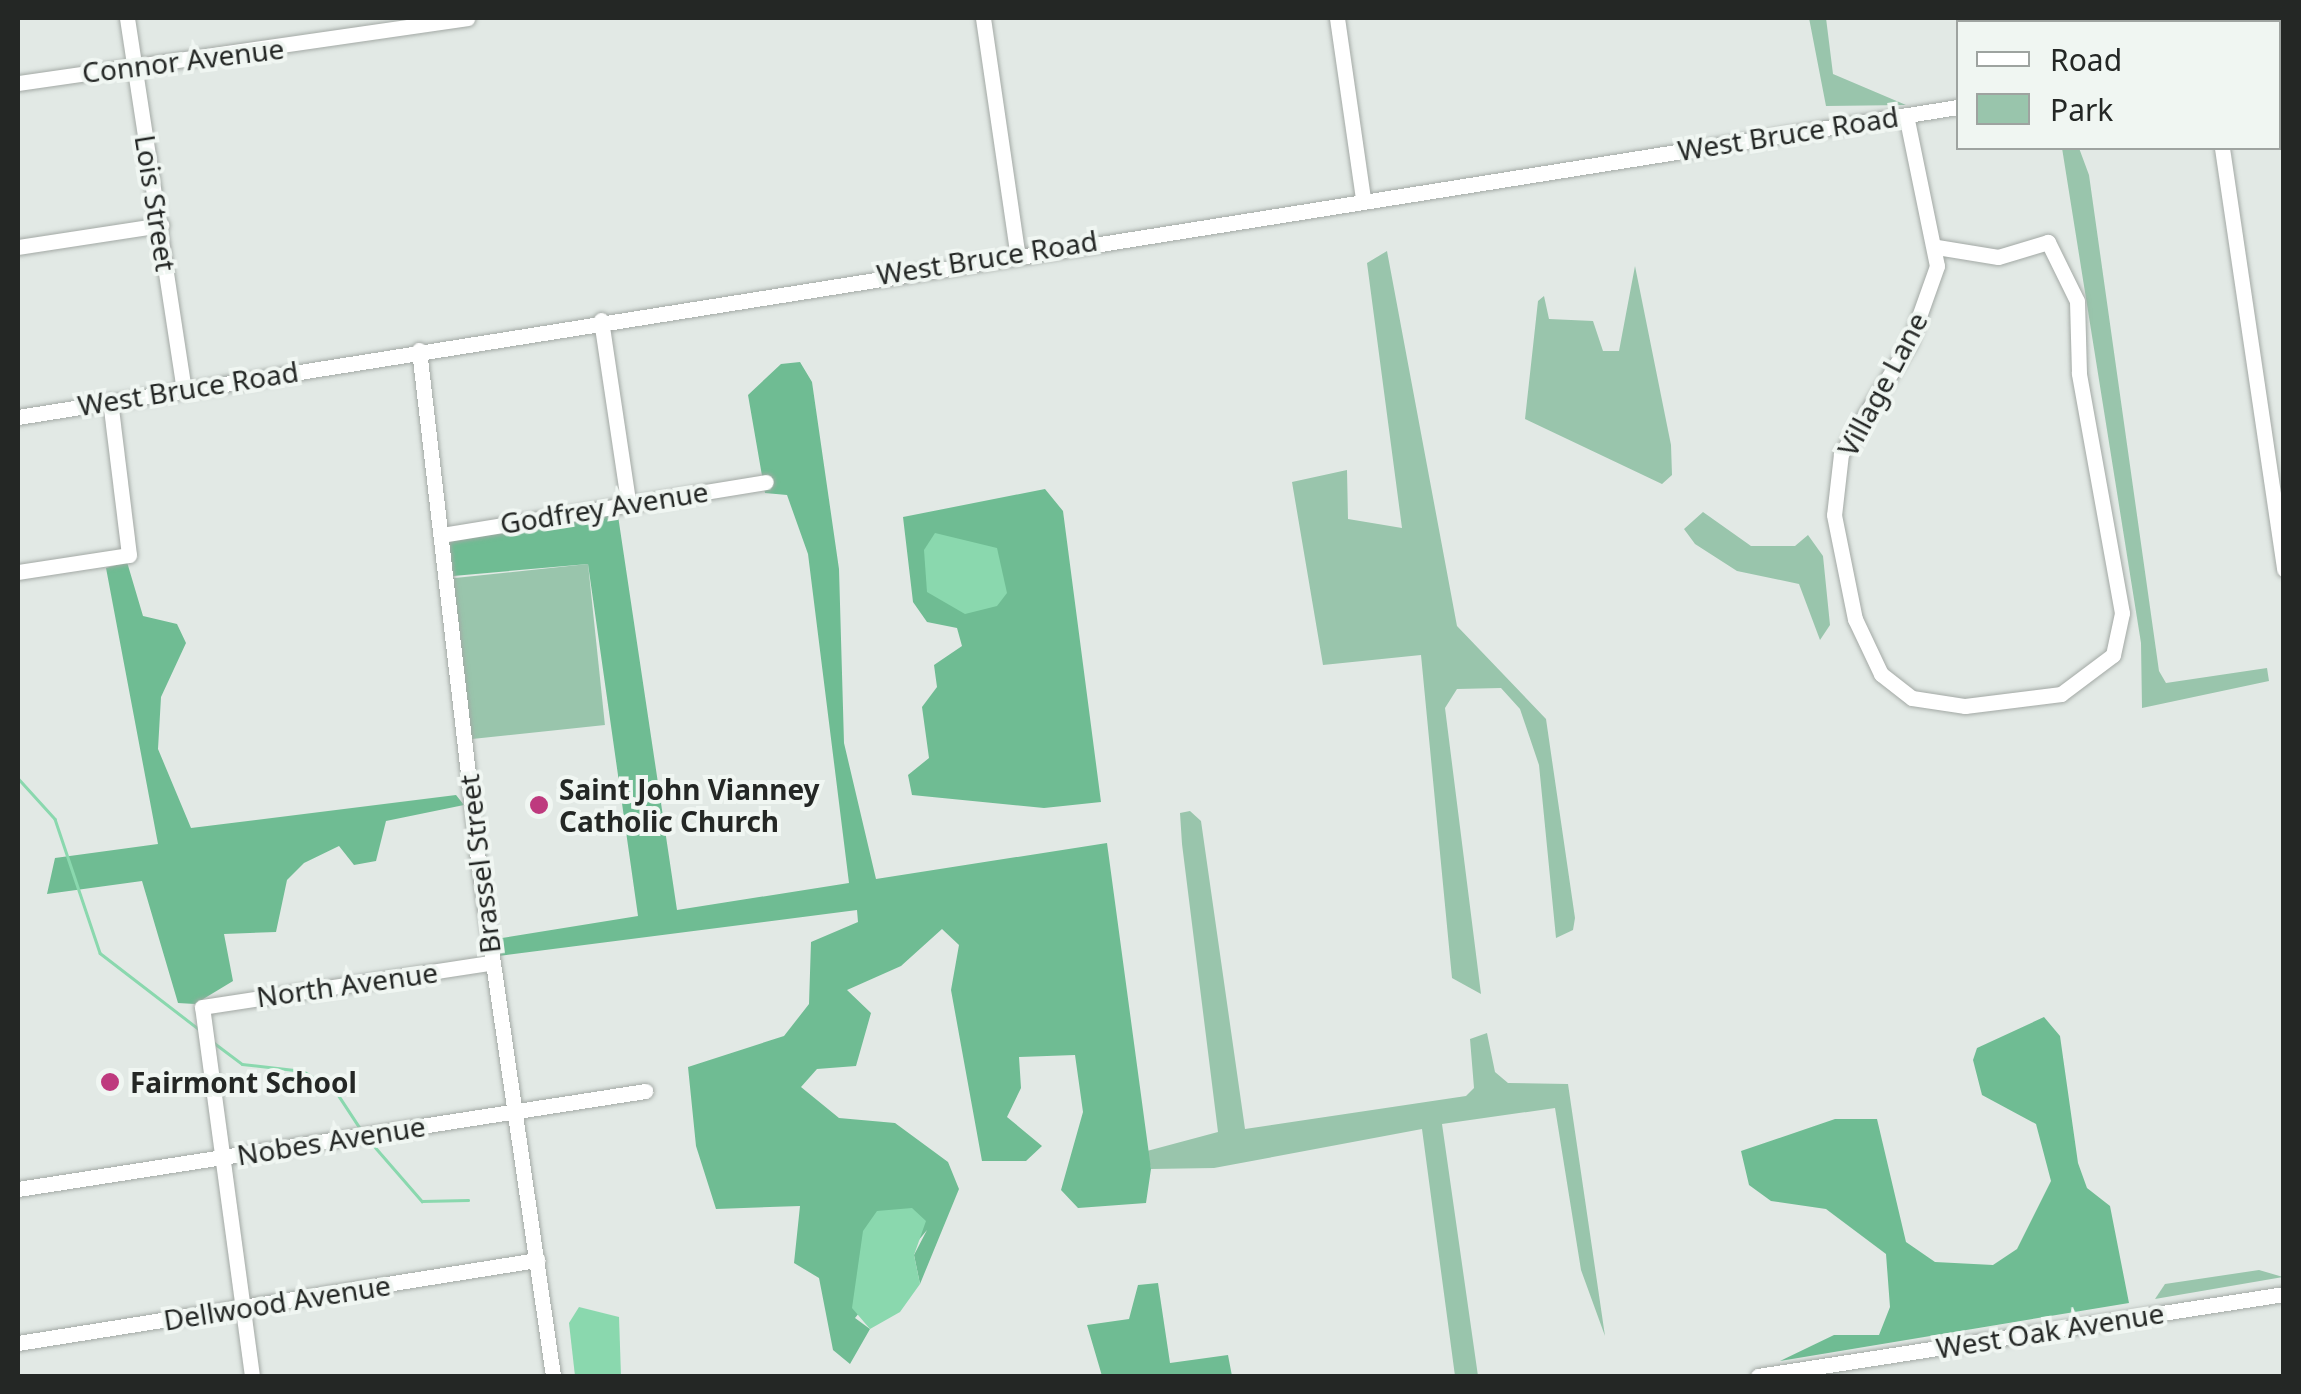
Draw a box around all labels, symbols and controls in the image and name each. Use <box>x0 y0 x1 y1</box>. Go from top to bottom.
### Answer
legend <box>1956 20 2281 150</box>
street label: Connor Avenue <box>80 31 286 89</box>
text: Road <box>2050 39 2122 80</box>
text: Park <box>2050 89 2113 130</box>
street label: West Bruce Road <box>1675 99 1901 167</box>
street label: Lois Street <box>129 132 183 274</box>
street label: West Bruce Road <box>874 223 1100 291</box>
street label: Village Lane <box>1830 306 1934 462</box>
street label: West Bruce Road <box>75 354 301 422</box>
street label: Godfrey Avenue <box>498 474 710 540</box>
place label: Saint John Vianney Catholic Church <box>559 772 820 838</box>
street label: Brassel Street <box>451 773 507 955</box>
marker: Saint John Vianney Catholic Church <box>528 794 550 816</box>
street label: North Avenue <box>254 955 440 1013</box>
place label: Fairmont School <box>130 1065 357 1099</box>
marker: Fairmont School <box>99 1071 121 1093</box>
street label: Nobes Avenue <box>234 1109 428 1171</box>
street label: Dellwood Avenue <box>161 1267 393 1337</box>
street label: West Oak Avenue <box>1934 1295 2166 1365</box>

